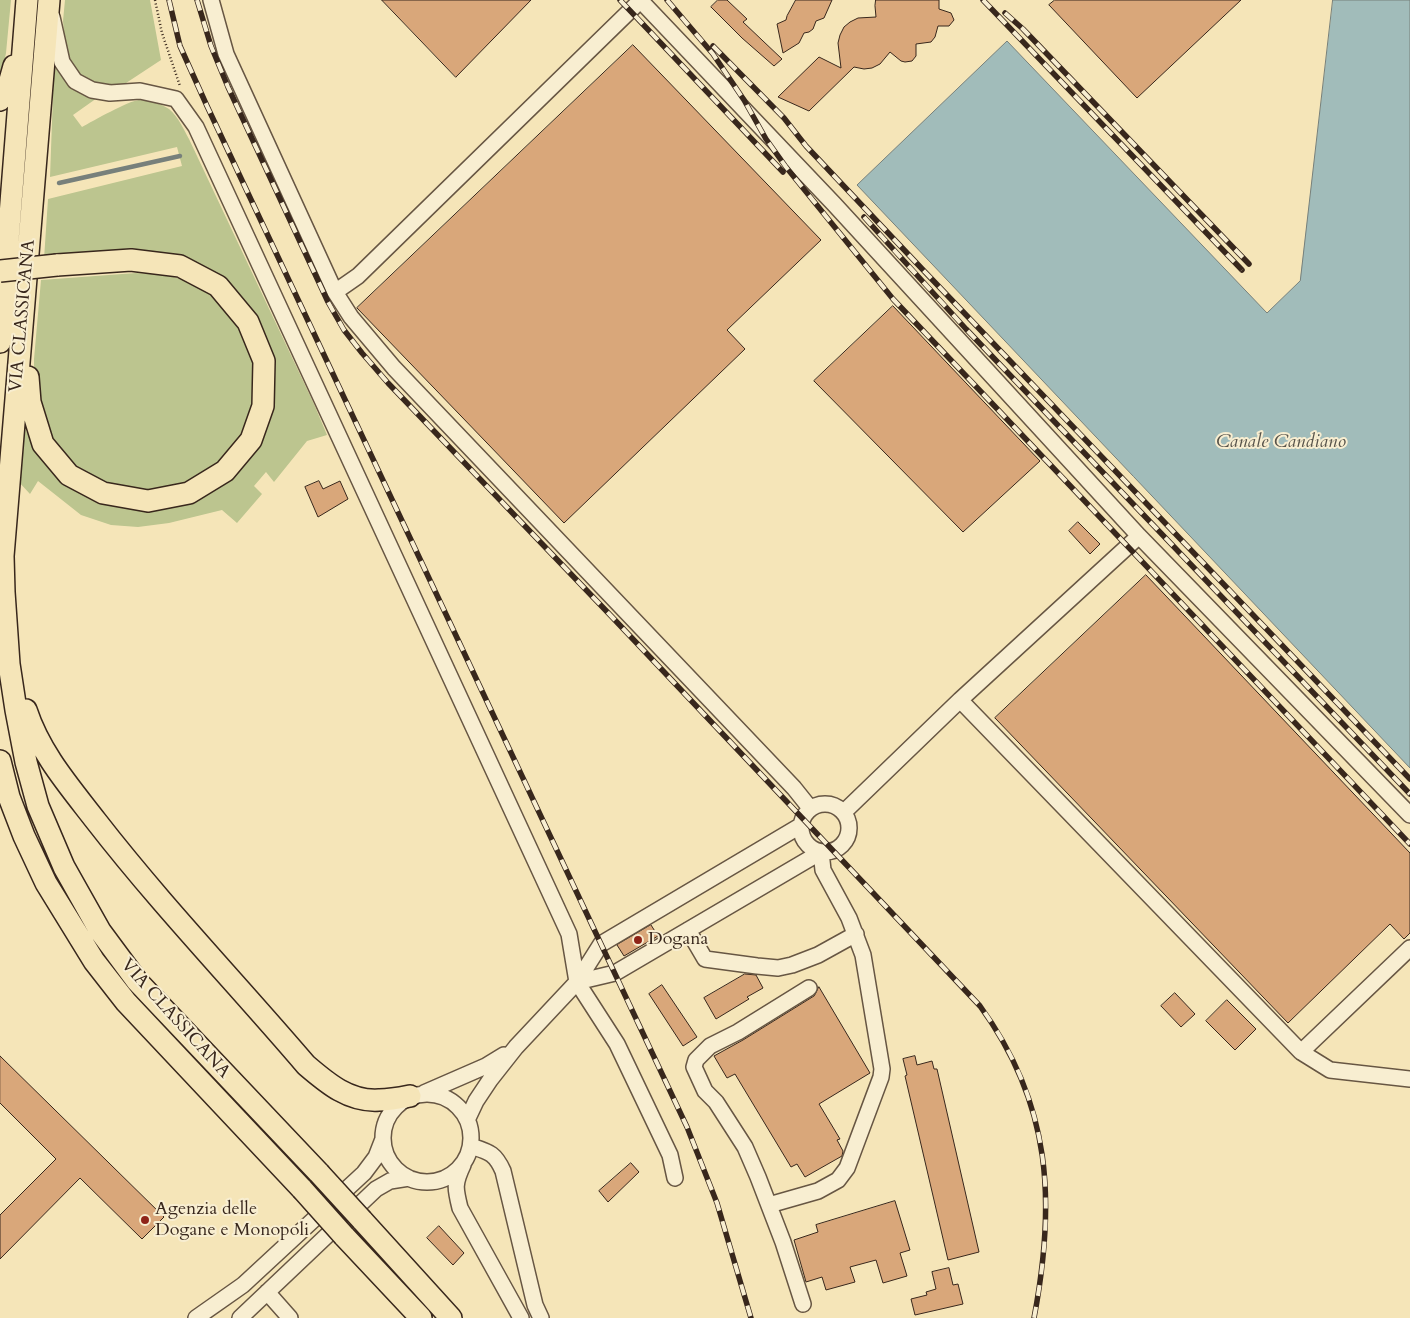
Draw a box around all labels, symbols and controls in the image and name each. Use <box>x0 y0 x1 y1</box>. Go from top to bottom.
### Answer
street label: VIA CLASSICANA <box>6 239 40 393</box>
water label: Canale Candiano <box>1216 432 1346 454</box>
place label: Dogana <box>648 929 708 951</box>
marker: Dogana <box>632 934 644 946</box>
street label: VIA CLASSICANA <box>116 955 234 1083</box>
place label: Agenzia delle Dogane e Monopoli <box>155 1199 309 1242</box>
marker: Agenzia delle Dogane e Monopoli <box>139 1214 151 1226</box>

